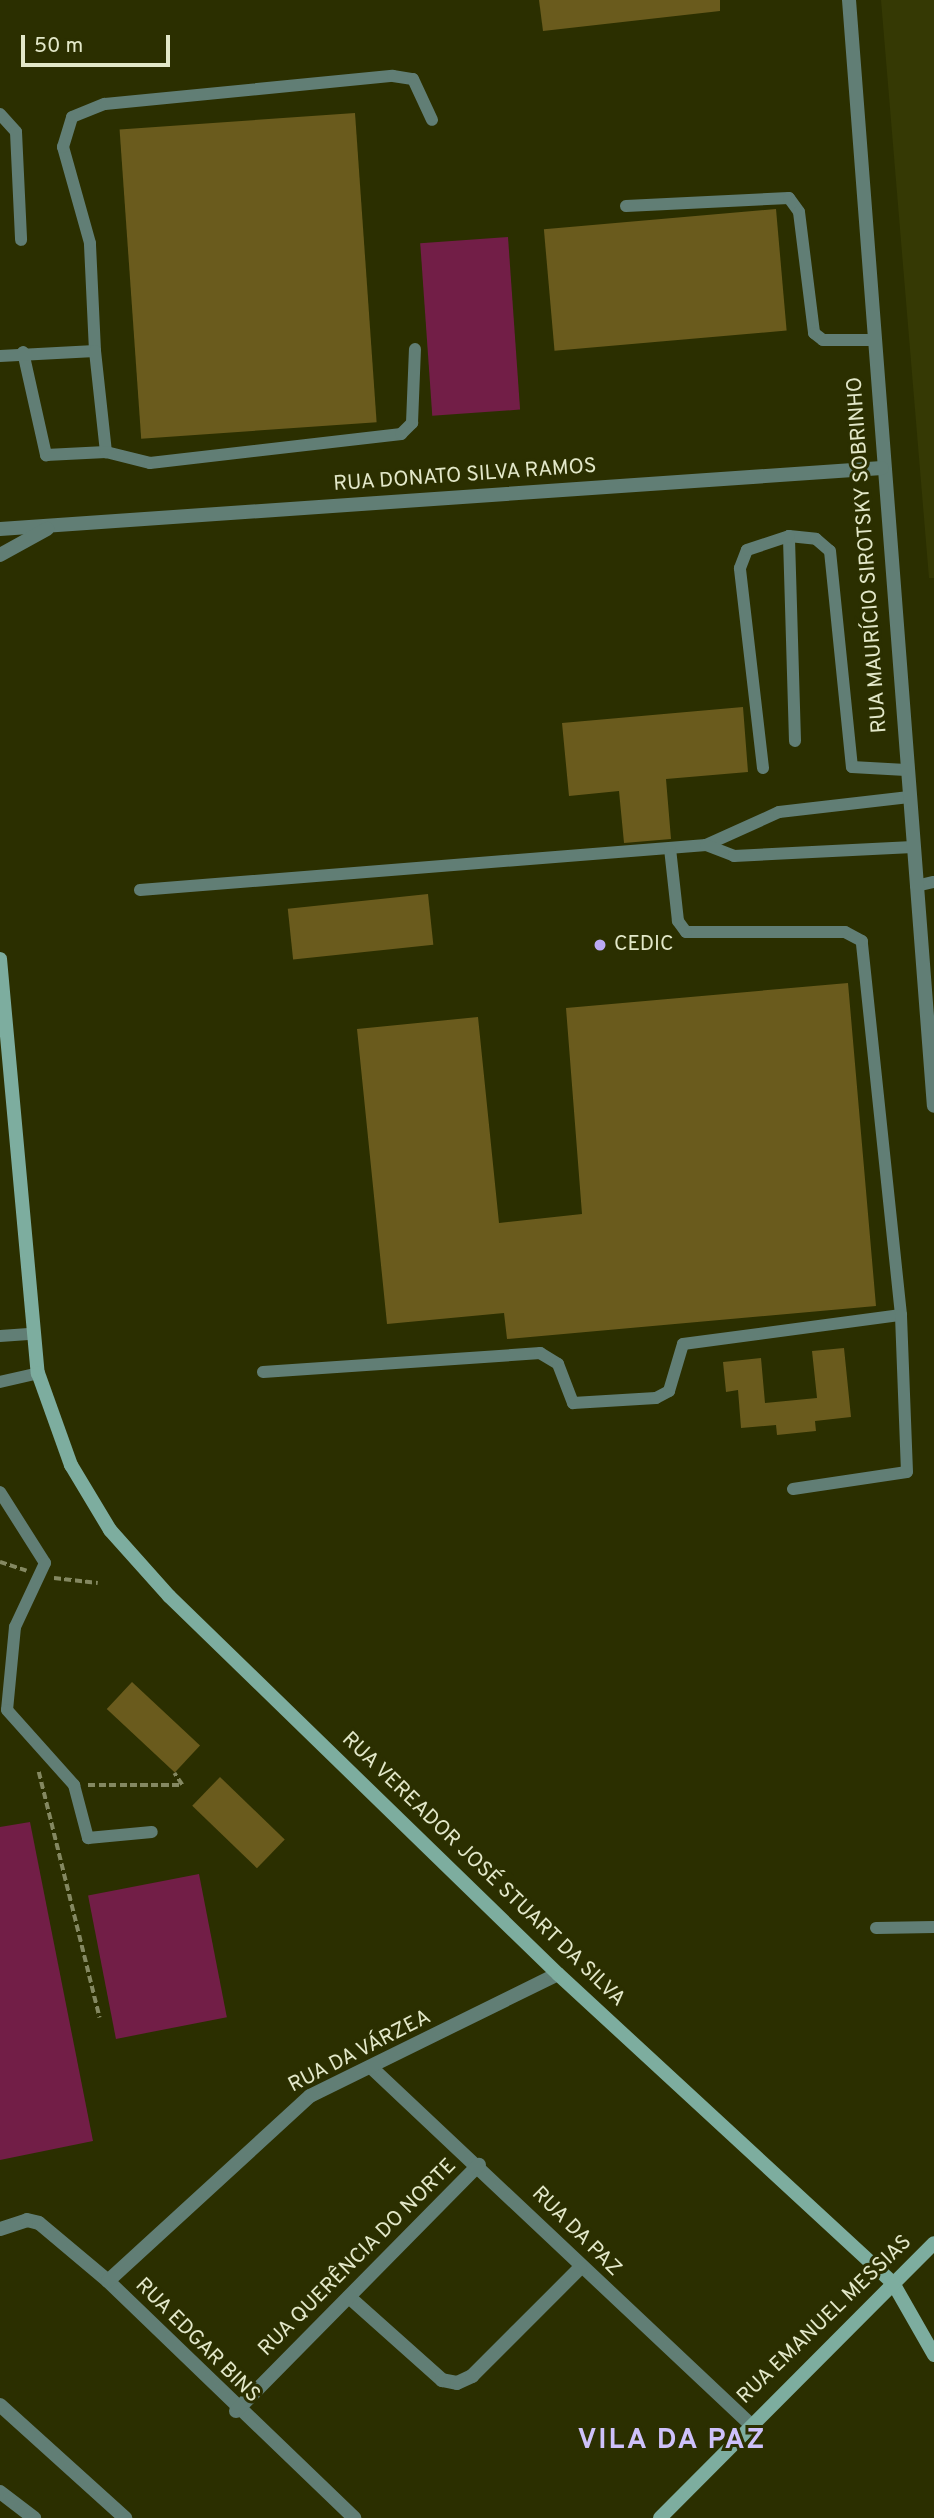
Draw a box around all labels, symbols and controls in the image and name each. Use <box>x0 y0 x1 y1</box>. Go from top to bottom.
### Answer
scale bar <box>24 21 173 65</box>
text: 50 m <box>34 33 83 60</box>
street label: RUA MAURÍCIO SIROTSKY SOBRINHO <box>843 375 893 735</box>
street label: RUA DONATO SILVA RAMOS <box>332 454 598 498</box>
place label: CEDIC <box>614 932 674 958</box>
marker: CEDIC <box>592 937 608 953</box>
street label: RUA VEREADOR JOSÉ STUART DA SILVA <box>335 1726 631 2014</box>
street label: RUA DA VÁRZEA <box>283 2005 437 2099</box>
street label: RUA QUERÊNCIA DO NORTE <box>253 2153 463 2363</box>
street label: RUA DA PAZ <box>525 2181 627 2283</box>
street label: RUA EMANUEL MESSIAS <box>732 2230 918 2410</box>
street label: RUA EDGAR BINS <box>129 2273 265 2409</box>
district label: VILA DA PAZ <box>578 2424 766 2458</box>

